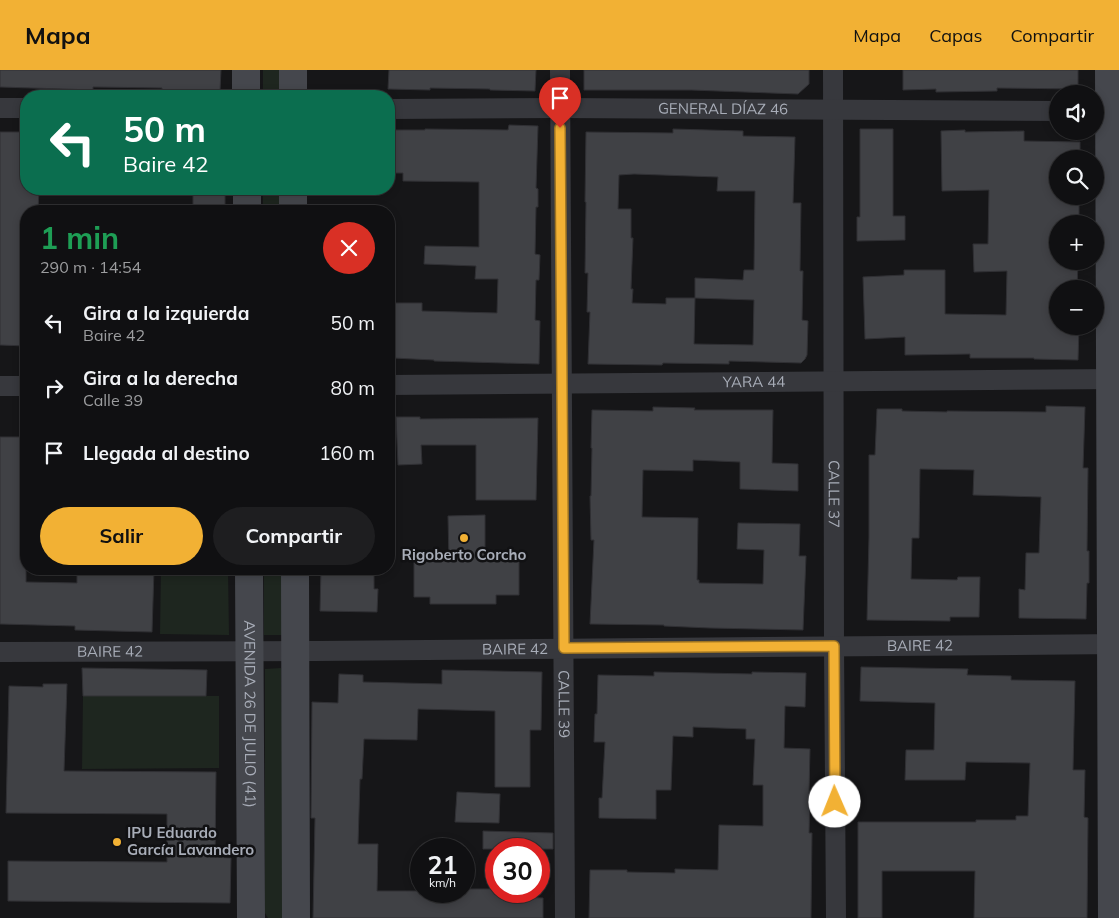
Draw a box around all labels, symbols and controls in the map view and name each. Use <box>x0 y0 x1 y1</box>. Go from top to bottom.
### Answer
text: Mapa <box>25 20 91 50</box>
text: Mapa <box>853 24 901 47</box>
text: Capas <box>929 24 983 47</box>
text: Compartir <box>1011 24 1094 47</box>
pin <box>539 77 581 128</box>
icon: arrive <box>546 84 574 112</box>
map controls <box>1049 85 1104 335</box>
button: sound <box>1049 85 1104 140</box>
street label: GENERAL DÍAZ 46 <box>658 99 788 118</box>
text: 50 m <box>123 107 206 151</box>
icon: left <box>40 110 105 175</box>
text: Baire 42 <box>123 150 208 178</box>
button: search <box>1049 150 1104 205</box>
button: + <box>1049 215 1104 270</box>
text: 1 min <box>40 219 119 257</box>
button: close <box>323 222 375 274</box>
text: 290 m · 14:54 <box>40 257 141 277</box>
button: − <box>1049 280 1104 335</box>
text: Gira a la izquierda <box>83 301 249 325</box>
icon: left <box>40 309 68 337</box>
text: 50 m <box>331 311 375 335</box>
text: Baire 42 <box>83 325 145 345</box>
text: Gira a la derecha <box>83 366 238 390</box>
street label: YARA 44 <box>722 372 785 391</box>
icon: right <box>40 374 68 402</box>
text: 80 m <box>331 376 375 400</box>
text: Calle 39 <box>83 390 143 410</box>
icon: arrive <box>40 439 68 467</box>
text: Llegada al destino <box>83 441 250 465</box>
text: 160 m <box>319 441 375 465</box>
street label: CALLE 37 <box>825 460 844 528</box>
button: Salir <box>40 507 203 565</box>
button: Compartir <box>213 507 375 565</box>
marker: Rigoberto Corcho <box>458 532 470 544</box>
place label: Rigoberto Corcho <box>402 545 527 564</box>
street label: AVENIDA 26 DE JULIO (41) <box>240 620 260 808</box>
street label: BAIRE 42 <box>887 635 953 655</box>
street label: BAIRE 42 <box>482 639 548 659</box>
street label: BAIRE 42 <box>77 642 143 661</box>
street label: CALLE 39 <box>555 670 574 738</box>
position arrow <box>808 775 860 827</box>
place label: IPU Eduardo García Lavandero <box>127 823 254 859</box>
marker: IPU Eduardo García Lavandero <box>111 836 123 848</box>
speed limit sign: 30 <box>485 838 550 903</box>
text: 21 <box>427 849 458 880</box>
text: km/h <box>429 875 456 890</box>

